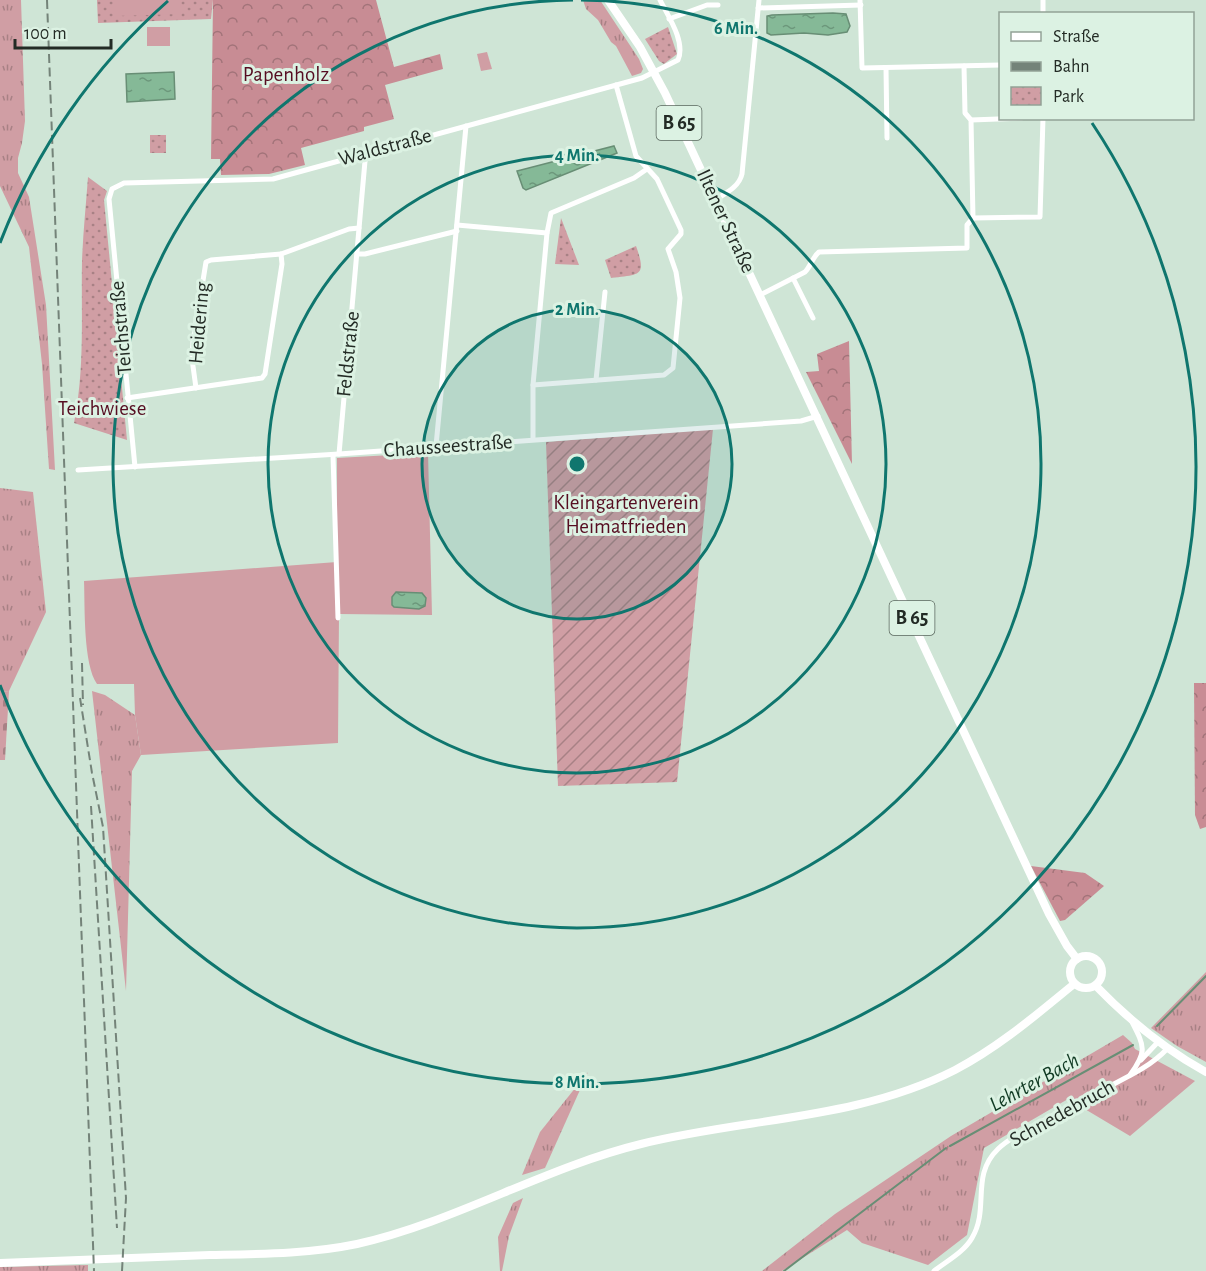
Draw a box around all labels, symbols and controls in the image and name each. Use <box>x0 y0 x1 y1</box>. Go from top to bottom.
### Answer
scale bar <box>15 12 111 50</box>
legend <box>999 12 1194 120</box>
text: 6 Min. <box>714 20 758 38</box>
text: 100 m <box>24 25 67 43</box>
text: Straße <box>1053 28 1099 46</box>
text: Bahn <box>1053 58 1089 76</box>
park label: Papenholz <box>243 64 329 85</box>
text: Park <box>1053 88 1085 106</box>
road number: B 65 <box>656 106 702 140</box>
street label: Waldstraße <box>336 125 434 169</box>
text: 4 Min. <box>555 147 599 165</box>
street label: Iltener Straße <box>693 166 759 276</box>
street label: Teichstraße <box>106 280 136 376</box>
street label: Heidering <box>185 280 213 365</box>
text: 2 Min. <box>555 301 599 319</box>
street label: Feldstraße <box>333 310 363 398</box>
park label: Teichwiese <box>58 398 146 419</box>
street label: Chausseestraße <box>383 431 513 461</box>
centre of rings <box>567 454 587 474</box>
park label: Kleingartenverein Heimatfrieden <box>553 492 699 537</box>
road number: B 65 <box>890 601 934 635</box>
water label: Lehrter Bach <box>986 1049 1082 1115</box>
text: 8 Min. <box>555 1074 599 1092</box>
street label: Schnedebruch <box>1006 1076 1118 1150</box>

